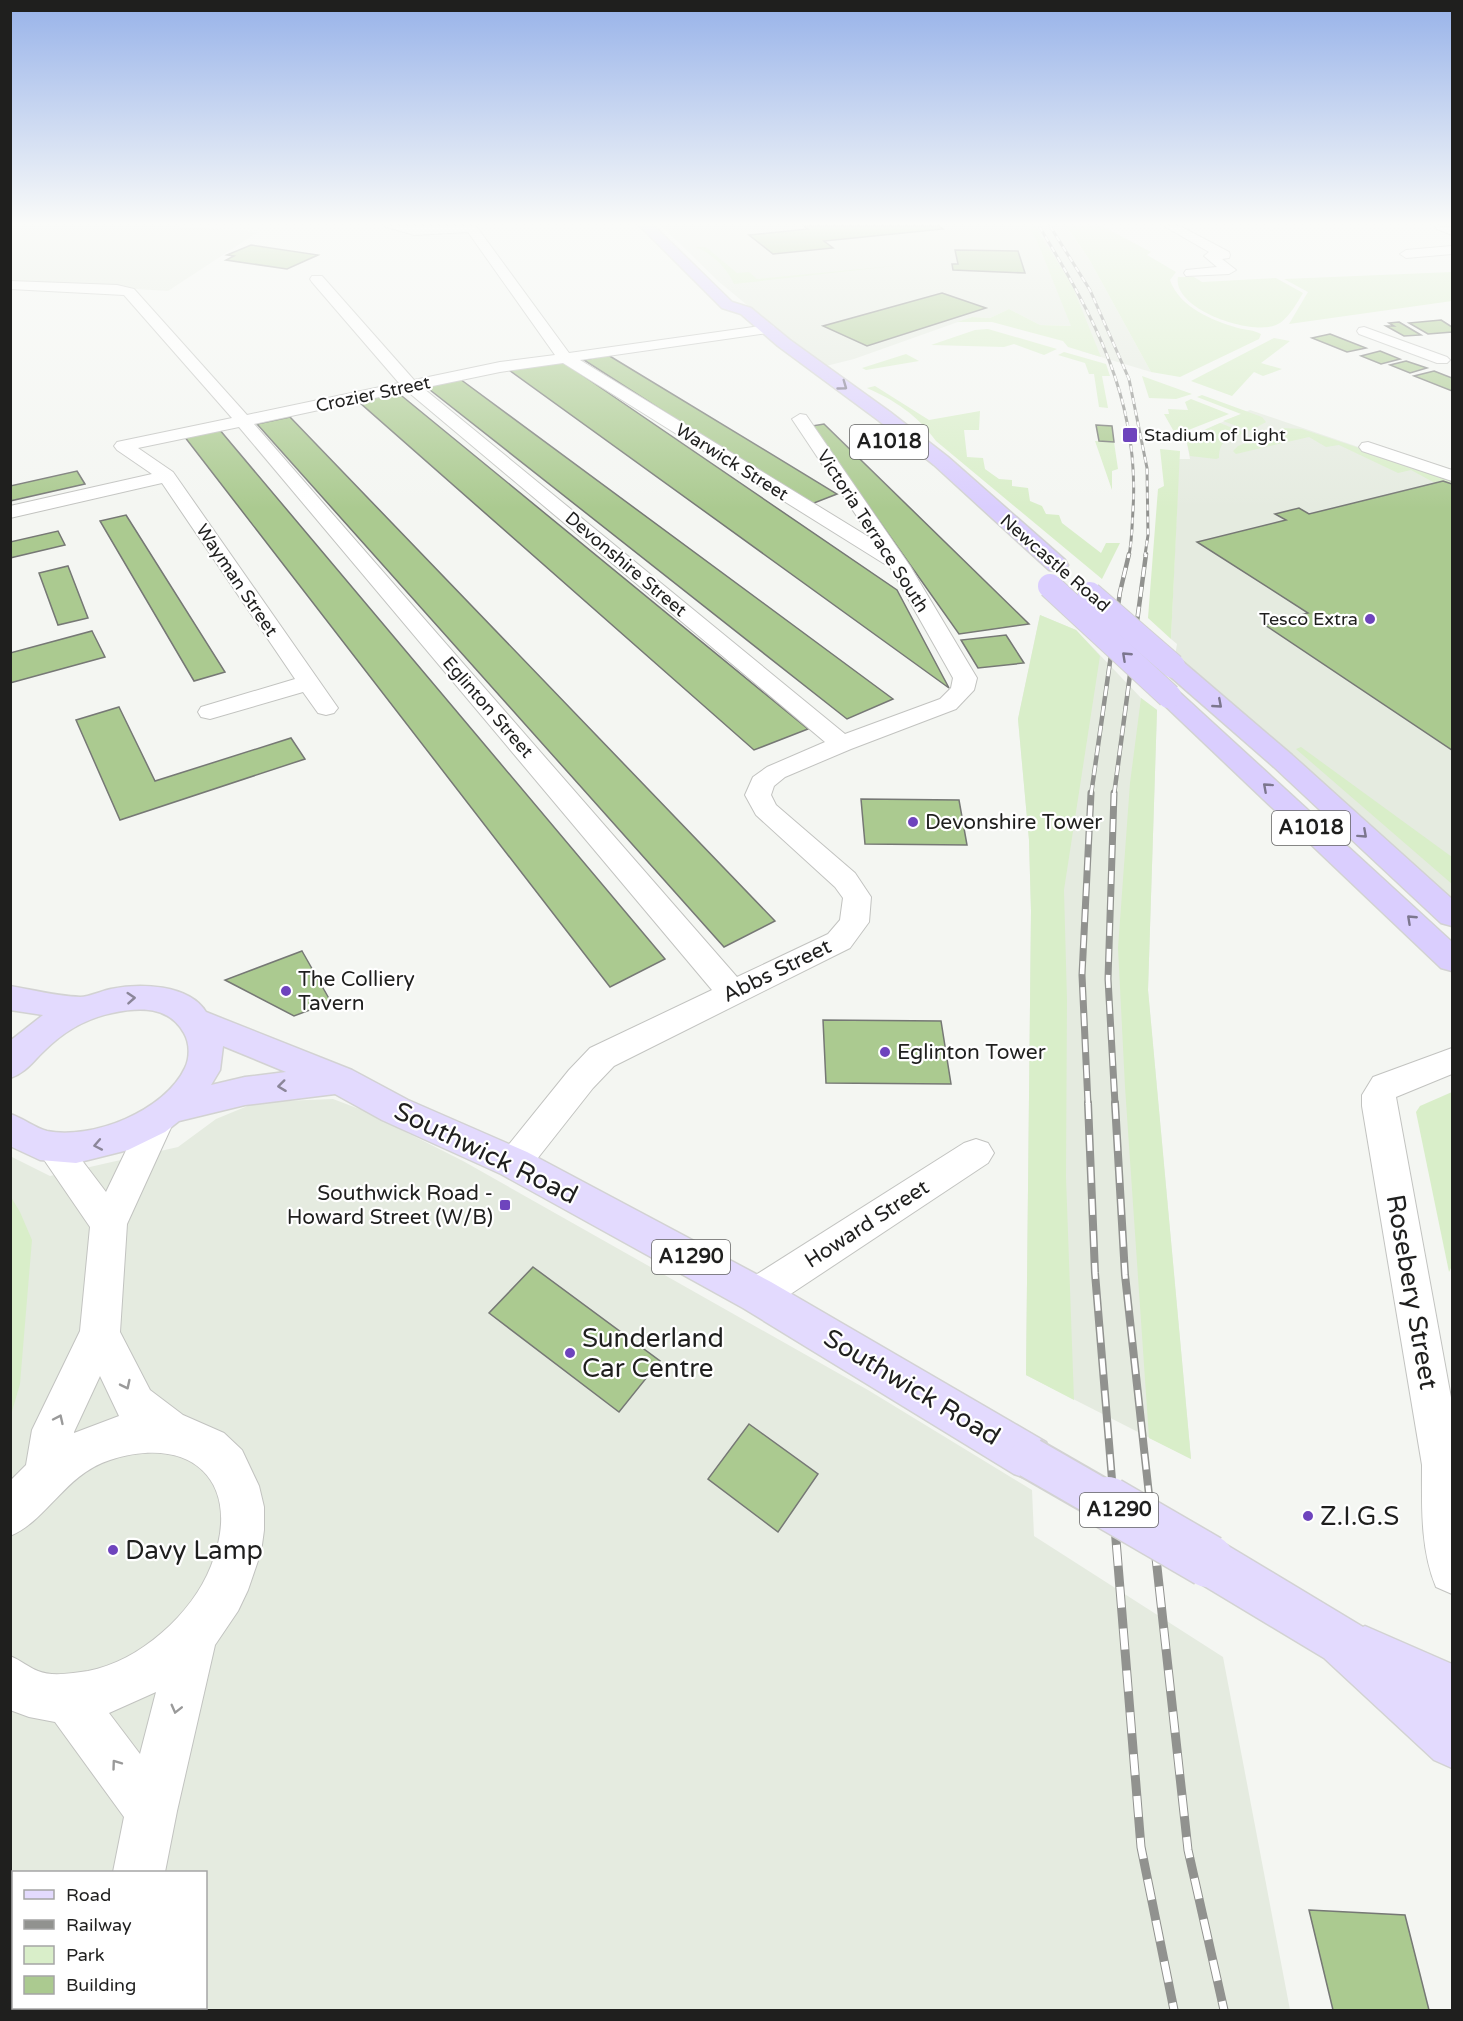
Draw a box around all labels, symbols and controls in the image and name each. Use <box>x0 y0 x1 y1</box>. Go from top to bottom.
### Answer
street label: Crozier Street <box>314 371 432 417</box>
one-way arrow <box>836 379 847 390</box>
street label: Warwick Street <box>672 419 793 506</box>
place label: Stadium of Light <box>1144 424 1286 446</box>
road number: A1018 <box>850 425 928 459</box>
marker: Stadium of Light <box>1121 426 1139 444</box>
street label: Victoria Terrace South <box>812 446 934 616</box>
street label: Devonshire Street <box>561 507 691 621</box>
street label: Newcastle Road <box>996 509 1114 617</box>
street label: Wayman Street <box>191 520 283 640</box>
place label: Tesco Extra <box>1259 608 1358 630</box>
marker: Tesco Extra <box>1363 612 1377 626</box>
street label: Eglinton Street <box>438 652 538 762</box>
one-way arrow <box>1122 653 1133 664</box>
one-way arrow <box>1211 697 1222 708</box>
one-way arrow <box>1263 783 1273 794</box>
place label: Devonshire Tower <box>925 810 1102 835</box>
road number: A1018 <box>1272 811 1350 845</box>
marker: Devonshire Tower <box>906 815 920 829</box>
one-way arrow <box>1356 827 1367 838</box>
one-way arrow <box>1407 915 1417 926</box>
street label: Abbs Street <box>719 934 835 1008</box>
place label: The Colliery Tavern <box>298 967 415 1016</box>
marker: The Colliery Tavern <box>279 984 293 998</box>
one-way arrow <box>126 992 135 1005</box>
place label: Eglinton Tower <box>897 1040 1046 1065</box>
marker: Eglinton Tower <box>878 1045 892 1059</box>
one-way arrow <box>277 1080 286 1092</box>
street label: Southwick Road <box>389 1095 583 1211</box>
one-way arrow <box>93 1138 103 1151</box>
street label: Howard Street <box>800 1175 934 1273</box>
place label: Southwick Road - Howard Street (W/B) <box>287 1181 493 1230</box>
street label: Rosebery Street <box>1380 1192 1444 1392</box>
marker: Southwick Road - Howard Street (W/B) <box>498 1198 512 1212</box>
road number: A1290 <box>652 1240 730 1274</box>
street label: Southwick Road <box>818 1322 1006 1452</box>
place label: Sunderland Car Centre <box>582 1323 724 1384</box>
marker: Sunderland Car Centre <box>563 1346 577 1360</box>
one-way arrow <box>118 1379 130 1390</box>
one-way arrow <box>51 1415 63 1426</box>
road number: A1290 <box>1080 1493 1158 1527</box>
place label: Z.I.G.S <box>1320 1501 1399 1532</box>
marker: Z.I.G.S <box>1301 1509 1315 1523</box>
place label: Davy Lamp <box>125 1535 263 1566</box>
marker: Davy Lamp <box>106 1543 120 1557</box>
one-way arrow <box>171 1704 184 1714</box>
one-way arrow <box>112 1759 123 1770</box>
legend <box>12 1871 207 2009</box>
text: Road <box>66 1884 111 1906</box>
text: Railway <box>66 1914 132 1936</box>
text: Park <box>66 1944 105 1966</box>
text: Building <box>66 1974 136 1996</box>

